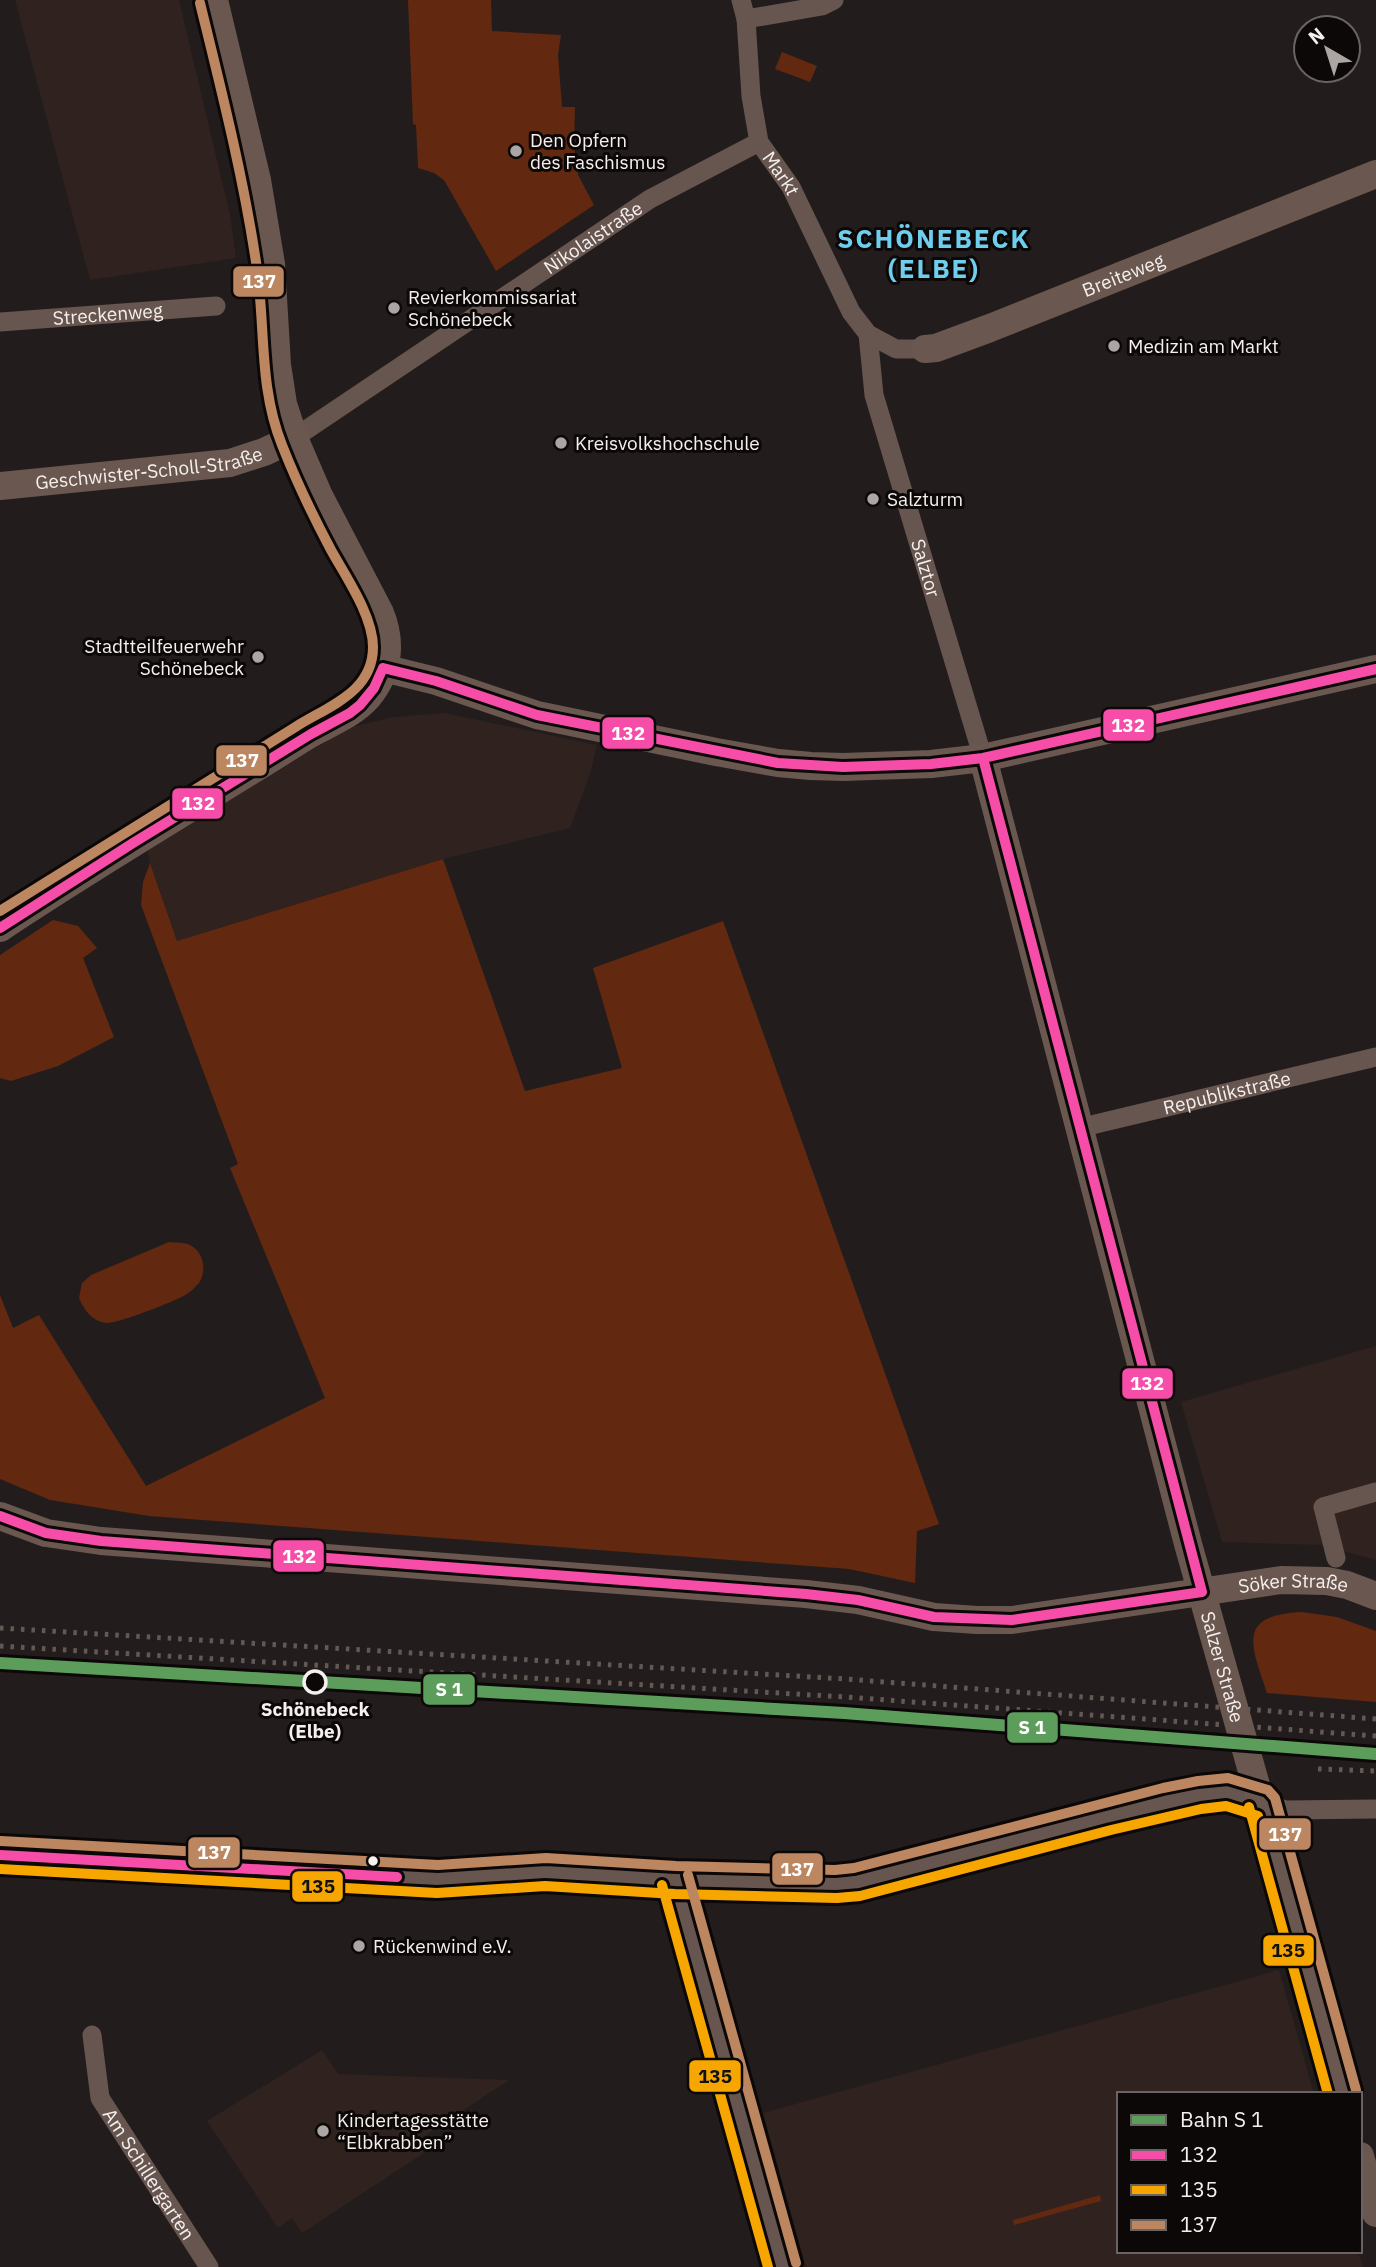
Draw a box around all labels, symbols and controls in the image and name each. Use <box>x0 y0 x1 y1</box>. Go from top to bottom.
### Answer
north arrow <box>1292 14 1362 84</box>
text: N <box>1303 22 1329 49</box>
place label: Den Opfern des Faschismus <box>530 128 665 174</box>
marker: Den Opfern des Faschismus <box>508 143 524 159</box>
street label: Markt <box>757 146 805 199</box>
street label: Nikolaistraße <box>539 196 647 279</box>
district label: SCHÖNEBECK (ELBE) <box>837 221 1031 285</box>
street label: Breiteweg <box>1079 248 1168 302</box>
line badge: 137 <box>232 265 285 298</box>
text: 137 <box>242 269 276 293</box>
place label: Revierkommissariat Schönebeck <box>408 285 577 331</box>
street label: Streckenweg <box>52 298 164 330</box>
marker: Revierkommissariat Schönebeck <box>386 300 402 316</box>
place label: Medizin am Markt <box>1128 334 1279 358</box>
marker: Medizin am Markt <box>1106 338 1122 354</box>
place label: Kreisvolkshochschule <box>575 431 760 455</box>
marker: Kreisvolkshochschule <box>553 435 569 451</box>
street label: Geschwister-Scholl-Straße <box>34 441 266 494</box>
place label: Salzturm <box>887 487 963 511</box>
marker: Salzturm <box>865 491 881 507</box>
street label: Salztor <box>906 536 946 600</box>
place label: Stadtteilfeuerwehr Schönebeck <box>84 634 244 680</box>
marker: Stadtteilfeuerwehr Schönebeck <box>250 649 266 665</box>
line badge: 132 <box>1102 708 1155 742</box>
text: 132 <box>1111 713 1145 737</box>
line badge: 132 <box>601 716 655 750</box>
text: 132 <box>611 721 645 745</box>
line badge: 137 <box>215 744 268 777</box>
text: 137 <box>225 748 259 772</box>
line badge: 132 <box>171 787 224 820</box>
text: 132 <box>181 791 215 815</box>
street label: Republikstraße <box>1161 1066 1293 1119</box>
line badge: 132 <box>1121 1367 1174 1400</box>
text: 132 <box>1130 1371 1164 1395</box>
line badge: 132 <box>272 1539 325 1573</box>
text: 132 <box>282 1544 316 1568</box>
street label: Söker Straße <box>1236 1568 1350 1598</box>
street label: Salzer Straße <box>1196 1609 1250 1725</box>
marker: Schönebeck (Elbe) <box>303 1670 327 1694</box>
line badge: S 1 <box>422 1673 476 1706</box>
text: S 1 <box>435 1677 463 1701</box>
place label: Schönebeck (Elbe) <box>261 1697 369 1743</box>
line badge: S 1 <box>1006 1711 1059 1744</box>
text: S 1 <box>1018 1715 1046 1739</box>
line badge: 137 <box>1258 1817 1312 1851</box>
text: 137 <box>1268 1822 1302 1846</box>
line badge: 137 <box>187 1836 241 1869</box>
text: 137 <box>197 1840 231 1864</box>
line badge: 137 <box>771 1852 824 1886</box>
unlabelled marker <box>366 1854 380 1868</box>
text: 137 <box>780 1857 814 1881</box>
line badge: 135 <box>291 1870 344 1903</box>
text: 135 <box>301 1874 335 1898</box>
place label: Rückenwind e.V. <box>373 1934 512 1958</box>
line badge: 135 <box>1262 1934 1315 1967</box>
marker: Rückenwind e.V. <box>351 1938 367 1954</box>
text: 135 <box>1271 1938 1305 1962</box>
line badge: 135 <box>688 2059 742 2093</box>
text: 135 <box>698 2064 732 2088</box>
legend <box>1117 2092 1362 2253</box>
street label: Am Schillergarten <box>98 2104 200 2244</box>
text: Bahn S 1 <box>1180 2105 1264 2133</box>
place label: Kindertagesstätte “Elbkrabben” <box>337 2108 489 2154</box>
marker: Kindertagesstätte “Elbkrabben” <box>315 2123 331 2139</box>
text: 132 <box>1180 2140 1218 2168</box>
text: 135 <box>1180 2175 1218 2203</box>
text: 137 <box>1180 2210 1218 2238</box>

